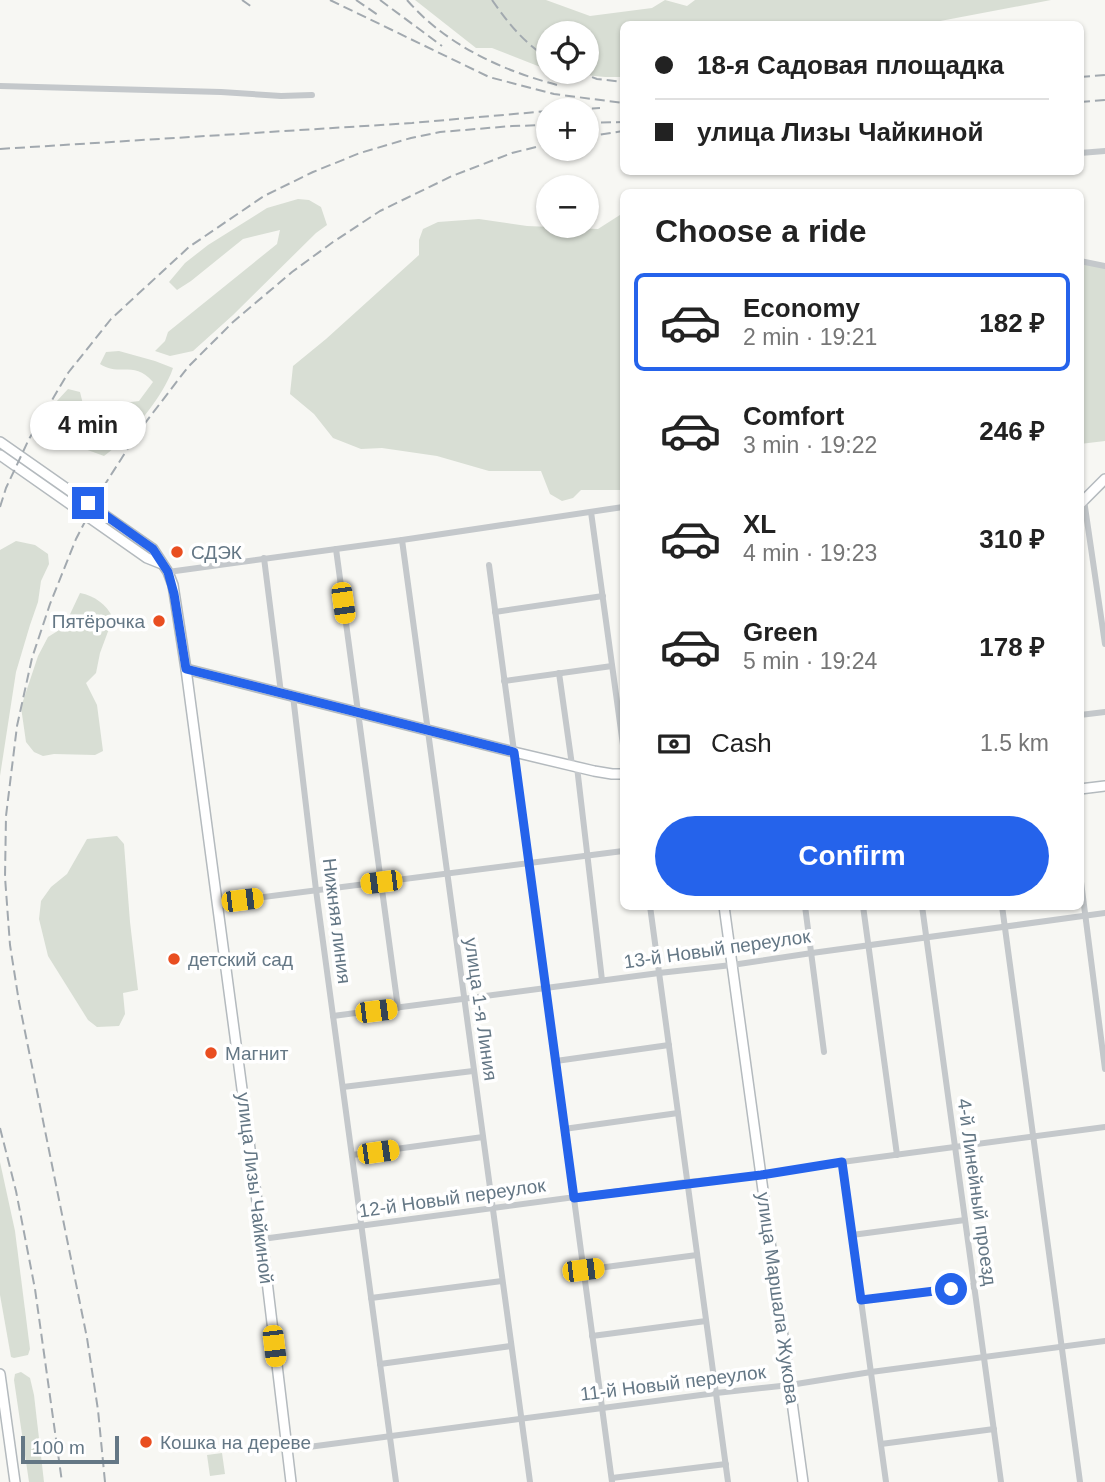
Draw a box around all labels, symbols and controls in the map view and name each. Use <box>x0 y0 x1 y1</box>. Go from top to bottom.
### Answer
map controls <box>536 21 599 238</box>
button: locate <box>536 21 599 84</box>
text: 18-я Садовая площадка <box>697 50 1004 80</box>
button: + <box>536 98 599 161</box>
text: улица Лизы Чайкиной <box>697 117 983 147</box>
button: − <box>536 175 599 238</box>
text: Choose a ride <box>655 213 867 249</box>
icon: car <box>659 291 722 354</box>
text: Economy <box>743 293 860 323</box>
text: 182 ₽ <box>979 308 1045 338</box>
text: 2 min · 19:21 <box>743 324 877 350</box>
icon: car <box>659 399 722 462</box>
text: Comfort <box>743 401 844 431</box>
callout: 4 min <box>30 402 146 450</box>
text: 4 min <box>58 412 118 438</box>
text: 246 ₽ <box>979 416 1045 446</box>
text: 3 min · 19:22 <box>743 432 877 458</box>
route end <box>72 487 104 519</box>
icon: car <box>659 507 722 570</box>
text: XL <box>743 509 776 539</box>
text: 310 ₽ <box>979 524 1045 554</box>
text: 4 min · 19:23 <box>743 540 877 566</box>
place label: СДЭК <box>191 542 242 563</box>
marker: СДЭК <box>169 544 185 560</box>
car <box>330 581 357 625</box>
place label: Пятёрочка <box>52 611 145 632</box>
marker: Пятёрочка <box>151 613 167 629</box>
icon: car <box>659 615 722 678</box>
text: Green <box>743 617 818 647</box>
text: 178 ₽ <box>979 632 1045 662</box>
text: 5 min · 19:24 <box>743 648 877 674</box>
icon: cash <box>655 725 693 763</box>
text: Cash <box>711 728 772 758</box>
text: 1.5 km <box>980 730 1049 756</box>
button: Confirm <box>655 816 1049 896</box>
street label: Нижняя линия <box>319 857 355 985</box>
car <box>359 869 404 895</box>
car <box>220 887 265 913</box>
street label: 13-й Новый переулок <box>622 925 812 973</box>
street label: улица 1-я Линия <box>461 936 501 1082</box>
place label: детский сад <box>188 949 293 970</box>
marker: детский сад <box>166 951 182 967</box>
car <box>354 998 399 1024</box>
place label: Магнит <box>225 1043 289 1064</box>
marker: Магнит <box>203 1045 219 1061</box>
street label: улица Лизы Чайкиной <box>233 1091 277 1285</box>
street label: 4-й Линейный проезд <box>953 1097 1001 1287</box>
car <box>356 1139 401 1165</box>
street label: 12-й Новый переулок <box>357 1174 547 1222</box>
street label: улица Маршала Жукова <box>753 1191 803 1406</box>
car <box>561 1257 606 1283</box>
route start <box>935 1273 967 1305</box>
car <box>262 1324 287 1368</box>
street label: 11-й Новый переулок <box>579 1361 768 1405</box>
place label: Кошка на дереве <box>160 1432 311 1453</box>
scale bar <box>21 1433 119 1465</box>
marker: Кошка на дереве <box>138 1434 154 1450</box>
text: 100 m <box>32 1437 85 1458</box>

